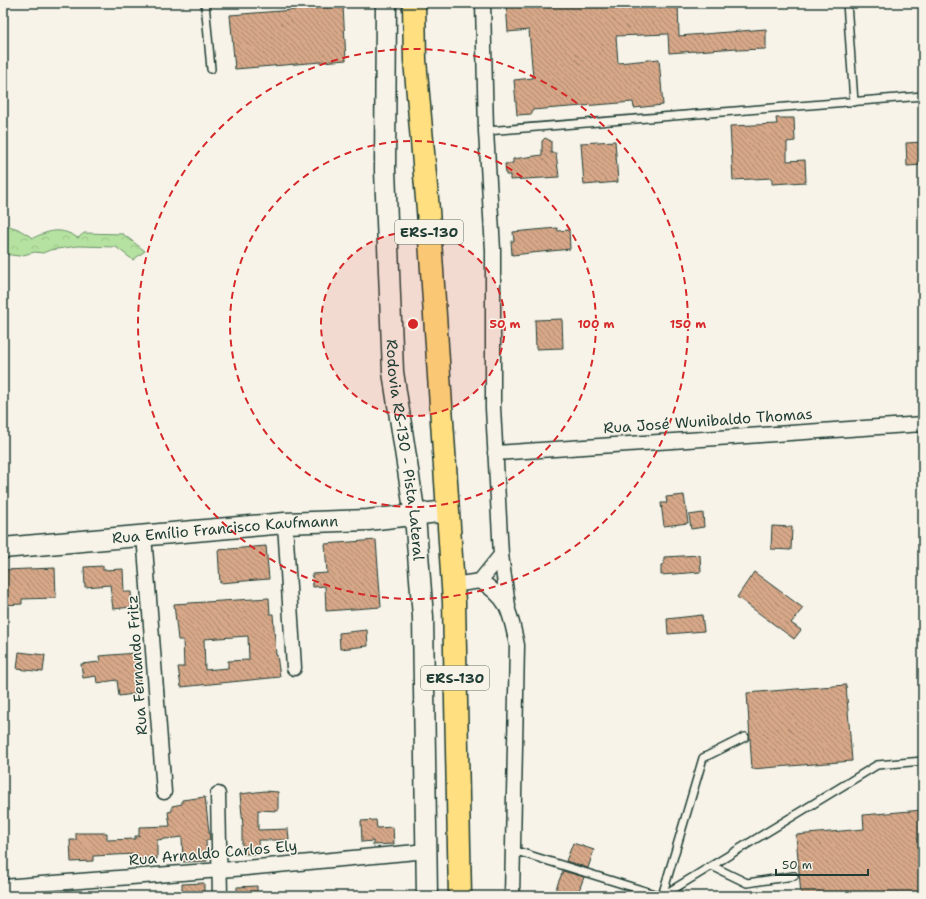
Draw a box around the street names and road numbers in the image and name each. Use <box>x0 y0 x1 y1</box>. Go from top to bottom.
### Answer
road number: ERS-130 <box>395 220 463 244</box>
street label: Rodovia RS-130 - Pista Lateral <box>382 339 429 562</box>
street label: Rua José Wunibaldo Thomas <box>603 404 813 438</box>
street label: Rua Emílio Francisco Kaufmann <box>111 511 339 548</box>
street label: Rua Fernando Fritz <box>122 594 152 736</box>
road number: ERS-130 <box>421 666 489 690</box>
street label: Rua Arnaldo Carlos Ely <box>128 836 298 870</box>

